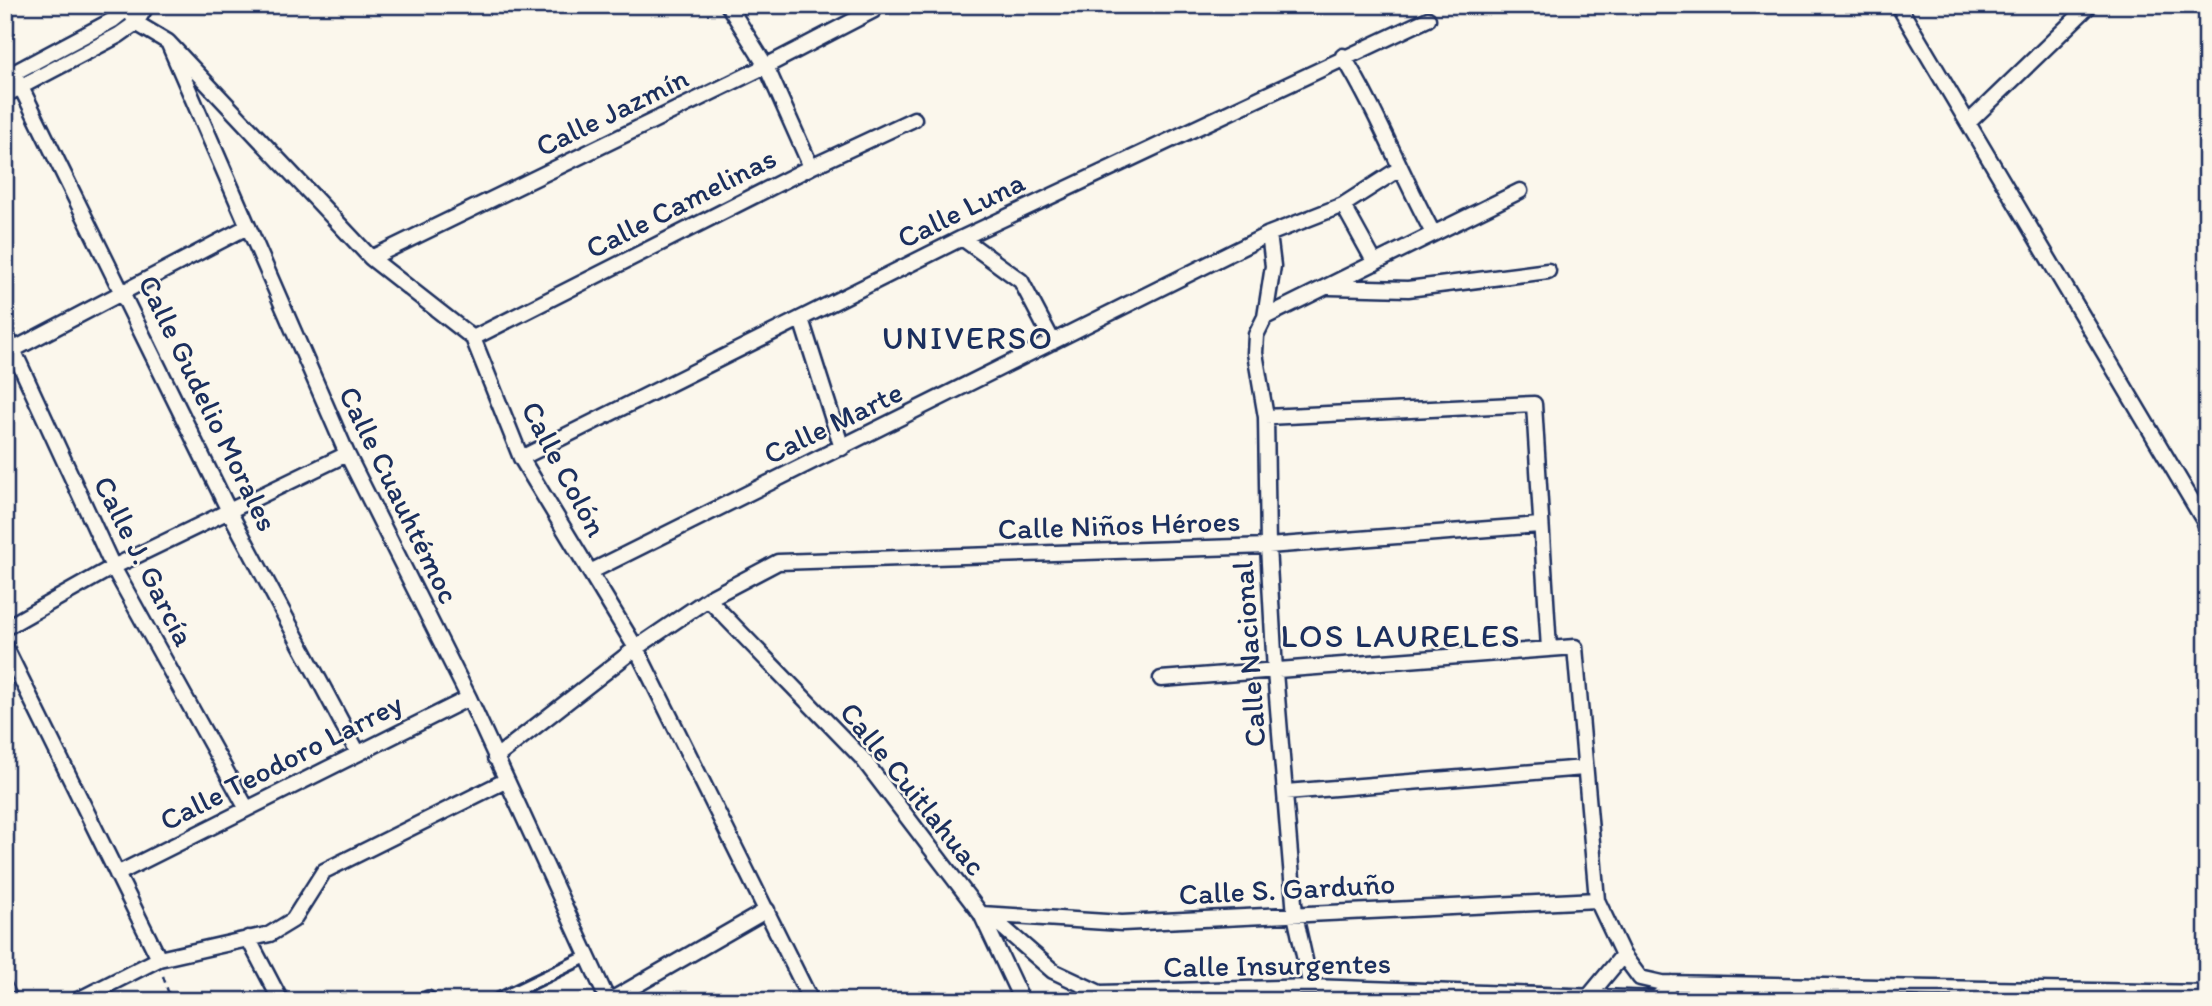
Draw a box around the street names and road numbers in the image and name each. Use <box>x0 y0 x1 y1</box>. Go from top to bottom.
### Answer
street label: Calle Jazmín <box>529 59 694 164</box>
street label: Calle Camelinas <box>579 139 782 266</box>
street label: Calle Luna <box>891 163 1031 256</box>
street label: Calle Gudelio Morales <box>130 269 287 537</box>
street label: Calle Marte <box>757 373 908 472</box>
street label: Calle Cuauhtémoc <box>331 380 468 609</box>
street label: Calle Colón <box>513 395 616 543</box>
street label: Calle J. García <box>86 470 203 652</box>
street label: Calle Niños Héroes <box>997 502 1241 547</box>
street label: Calle Nacional <box>1223 559 1273 748</box>
street label: Calle Teodoro Larrey <box>153 684 408 839</box>
street label: Calle Cuitlahuac <box>832 694 995 883</box>
street label: Calle S. Garduño <box>1178 864 1396 913</box>
street label: Calle Insurgentes <box>1163 944 1391 985</box>

